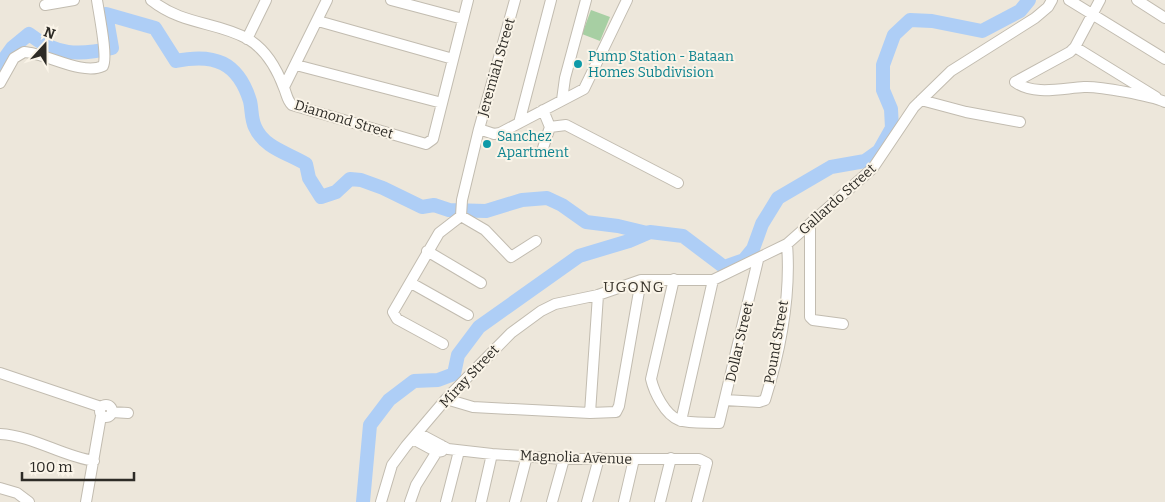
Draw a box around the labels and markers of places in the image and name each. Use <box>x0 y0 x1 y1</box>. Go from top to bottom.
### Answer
place label: Pump Station - Bataan Homes Subdivision <box>588 48 734 81</box>
marker: Pump Station - Bataan Homes Subdivision <box>572 58 584 70</box>
place label: Sanchez Apartment <box>497 128 569 161</box>
marker: Sanchez Apartment <box>481 138 493 150</box>

